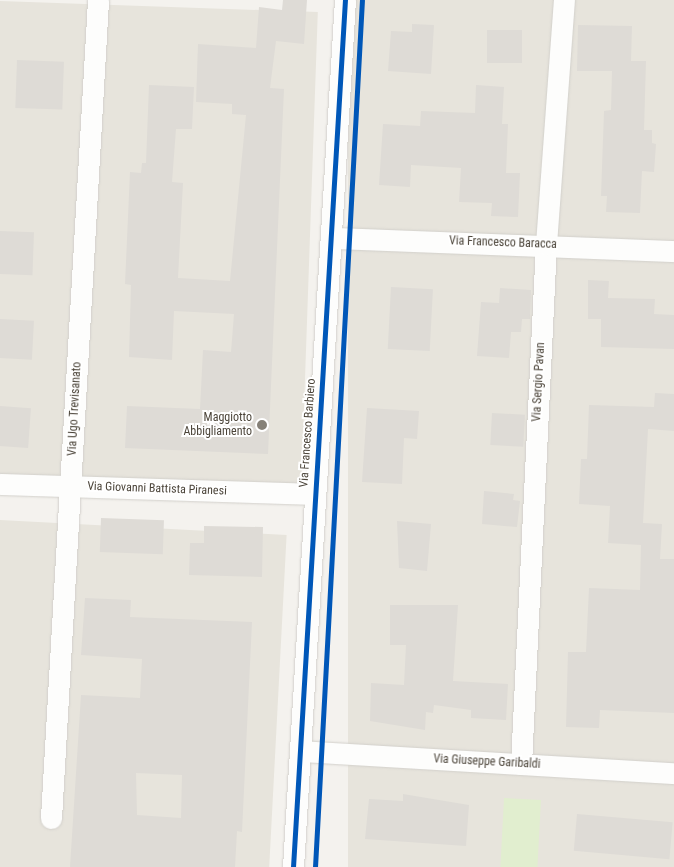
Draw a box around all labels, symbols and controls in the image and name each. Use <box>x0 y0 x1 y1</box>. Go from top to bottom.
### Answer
street label: Via Francesco Baracca <box>449 234 557 252</box>
street label: Via Sergio Pavan <box>530 342 548 422</box>
street label: Via Ugo Trevisanato <box>65 361 85 457</box>
street label: Via Francesco Barbiero <box>297 378 319 488</box>
place label: Maggiotto Abbigliamento <box>183 411 252 439</box>
marker: Maggiotto Abbigliamento <box>256 419 268 431</box>
street label: Via Giovanni Battista Piranesi <box>87 479 227 499</box>
street label: Via Giuseppe Garibaldi <box>433 752 541 772</box>

